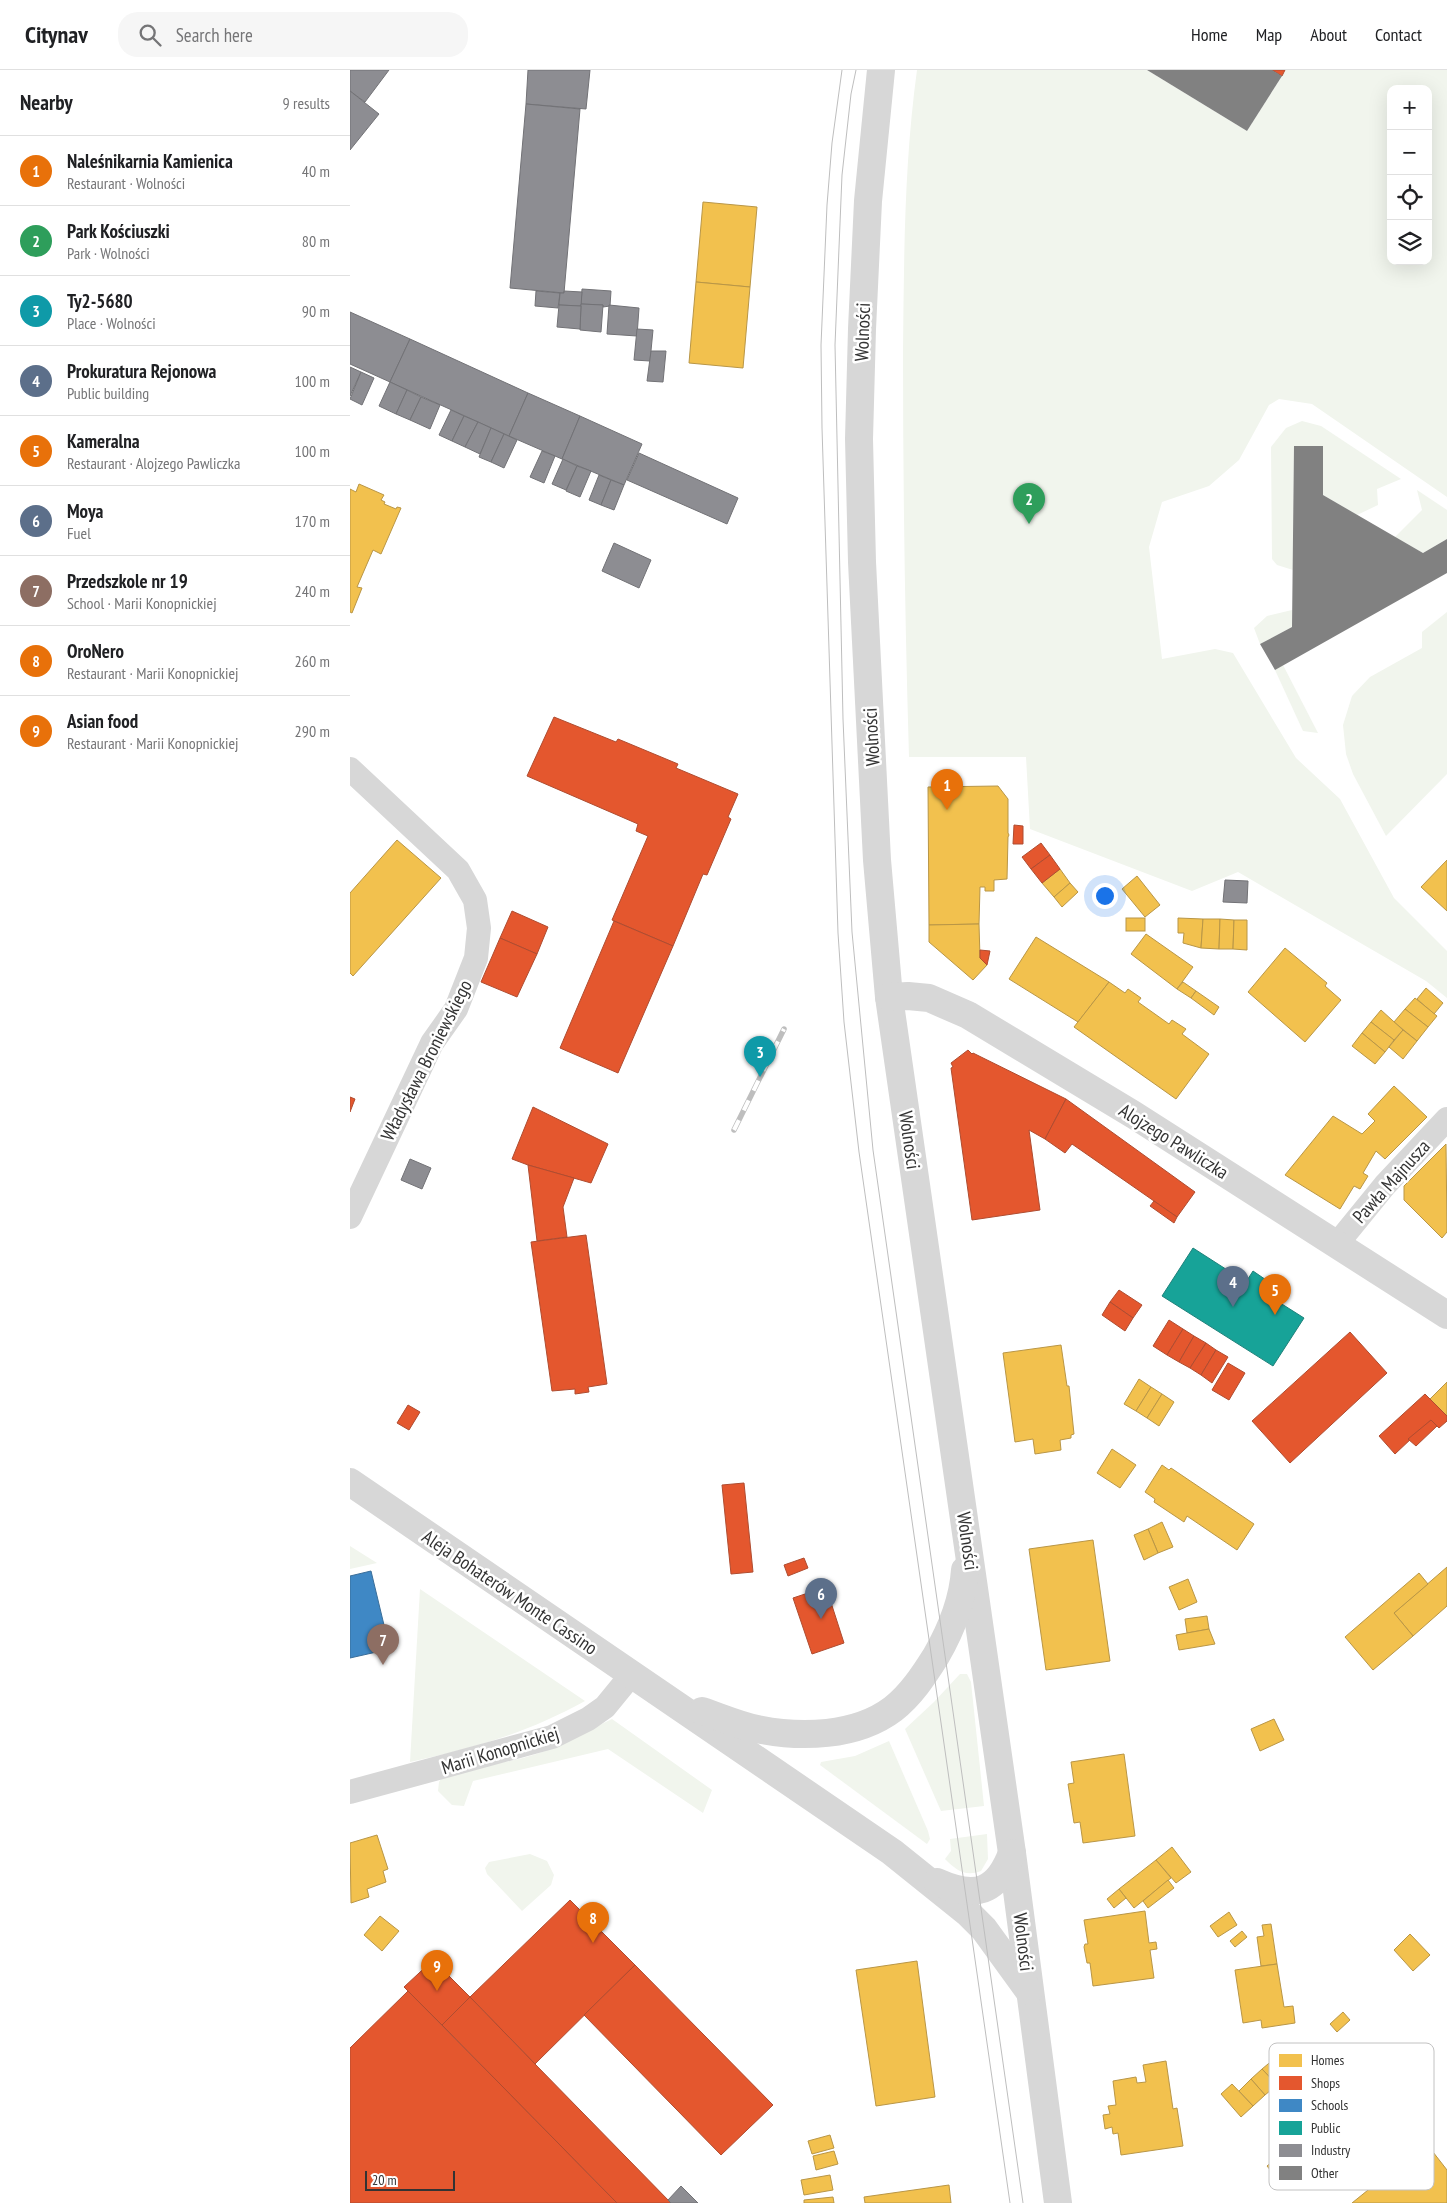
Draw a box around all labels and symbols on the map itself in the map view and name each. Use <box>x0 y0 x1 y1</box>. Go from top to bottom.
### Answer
street label: Wolności <box>849 302 875 362</box>
pin: 2 <box>1013 483 1045 524</box>
street label: Wolności <box>857 707 885 767</box>
pin: 1 <box>931 769 963 810</box>
your location <box>1092 883 1118 909</box>
street label: Władysława Broniewskiego <box>375 976 477 1144</box>
pin: 3 <box>744 1036 776 1077</box>
street label: Alojzego Pawliczka <box>1115 1098 1233 1184</box>
street label: Wolności <box>894 1109 926 1171</box>
street label: Pawła Majnusza <box>1347 1134 1435 1228</box>
pin: 4 <box>1217 1266 1249 1307</box>
pin: 5 <box>1259 1274 1291 1315</box>
street label: Wolności <box>952 1510 984 1572</box>
street label: Aleja Bohaterów Monte Cassino <box>418 1524 602 1660</box>
pin: 6 <box>805 1578 837 1619</box>
pin: 7 <box>367 1624 399 1665</box>
street label: Marii Konopnickiej <box>438 1721 562 1779</box>
pin: 8 <box>577 1902 609 1943</box>
street label: Wolności <box>1009 1911 1039 1973</box>
pin: 9 <box>421 1950 453 1991</box>
legend <box>1269 2043 1434 2190</box>
text: Homes <box>1311 2051 1344 2069</box>
text: Shops <box>1311 2074 1340 2092</box>
text: Schools <box>1311 2096 1348 2114</box>
text: Public <box>1311 2119 1340 2137</box>
text: Industry <box>1311 2141 1351 2159</box>
text: Other <box>1311 2164 1338 2182</box>
scale bar <box>365 2168 455 2191</box>

